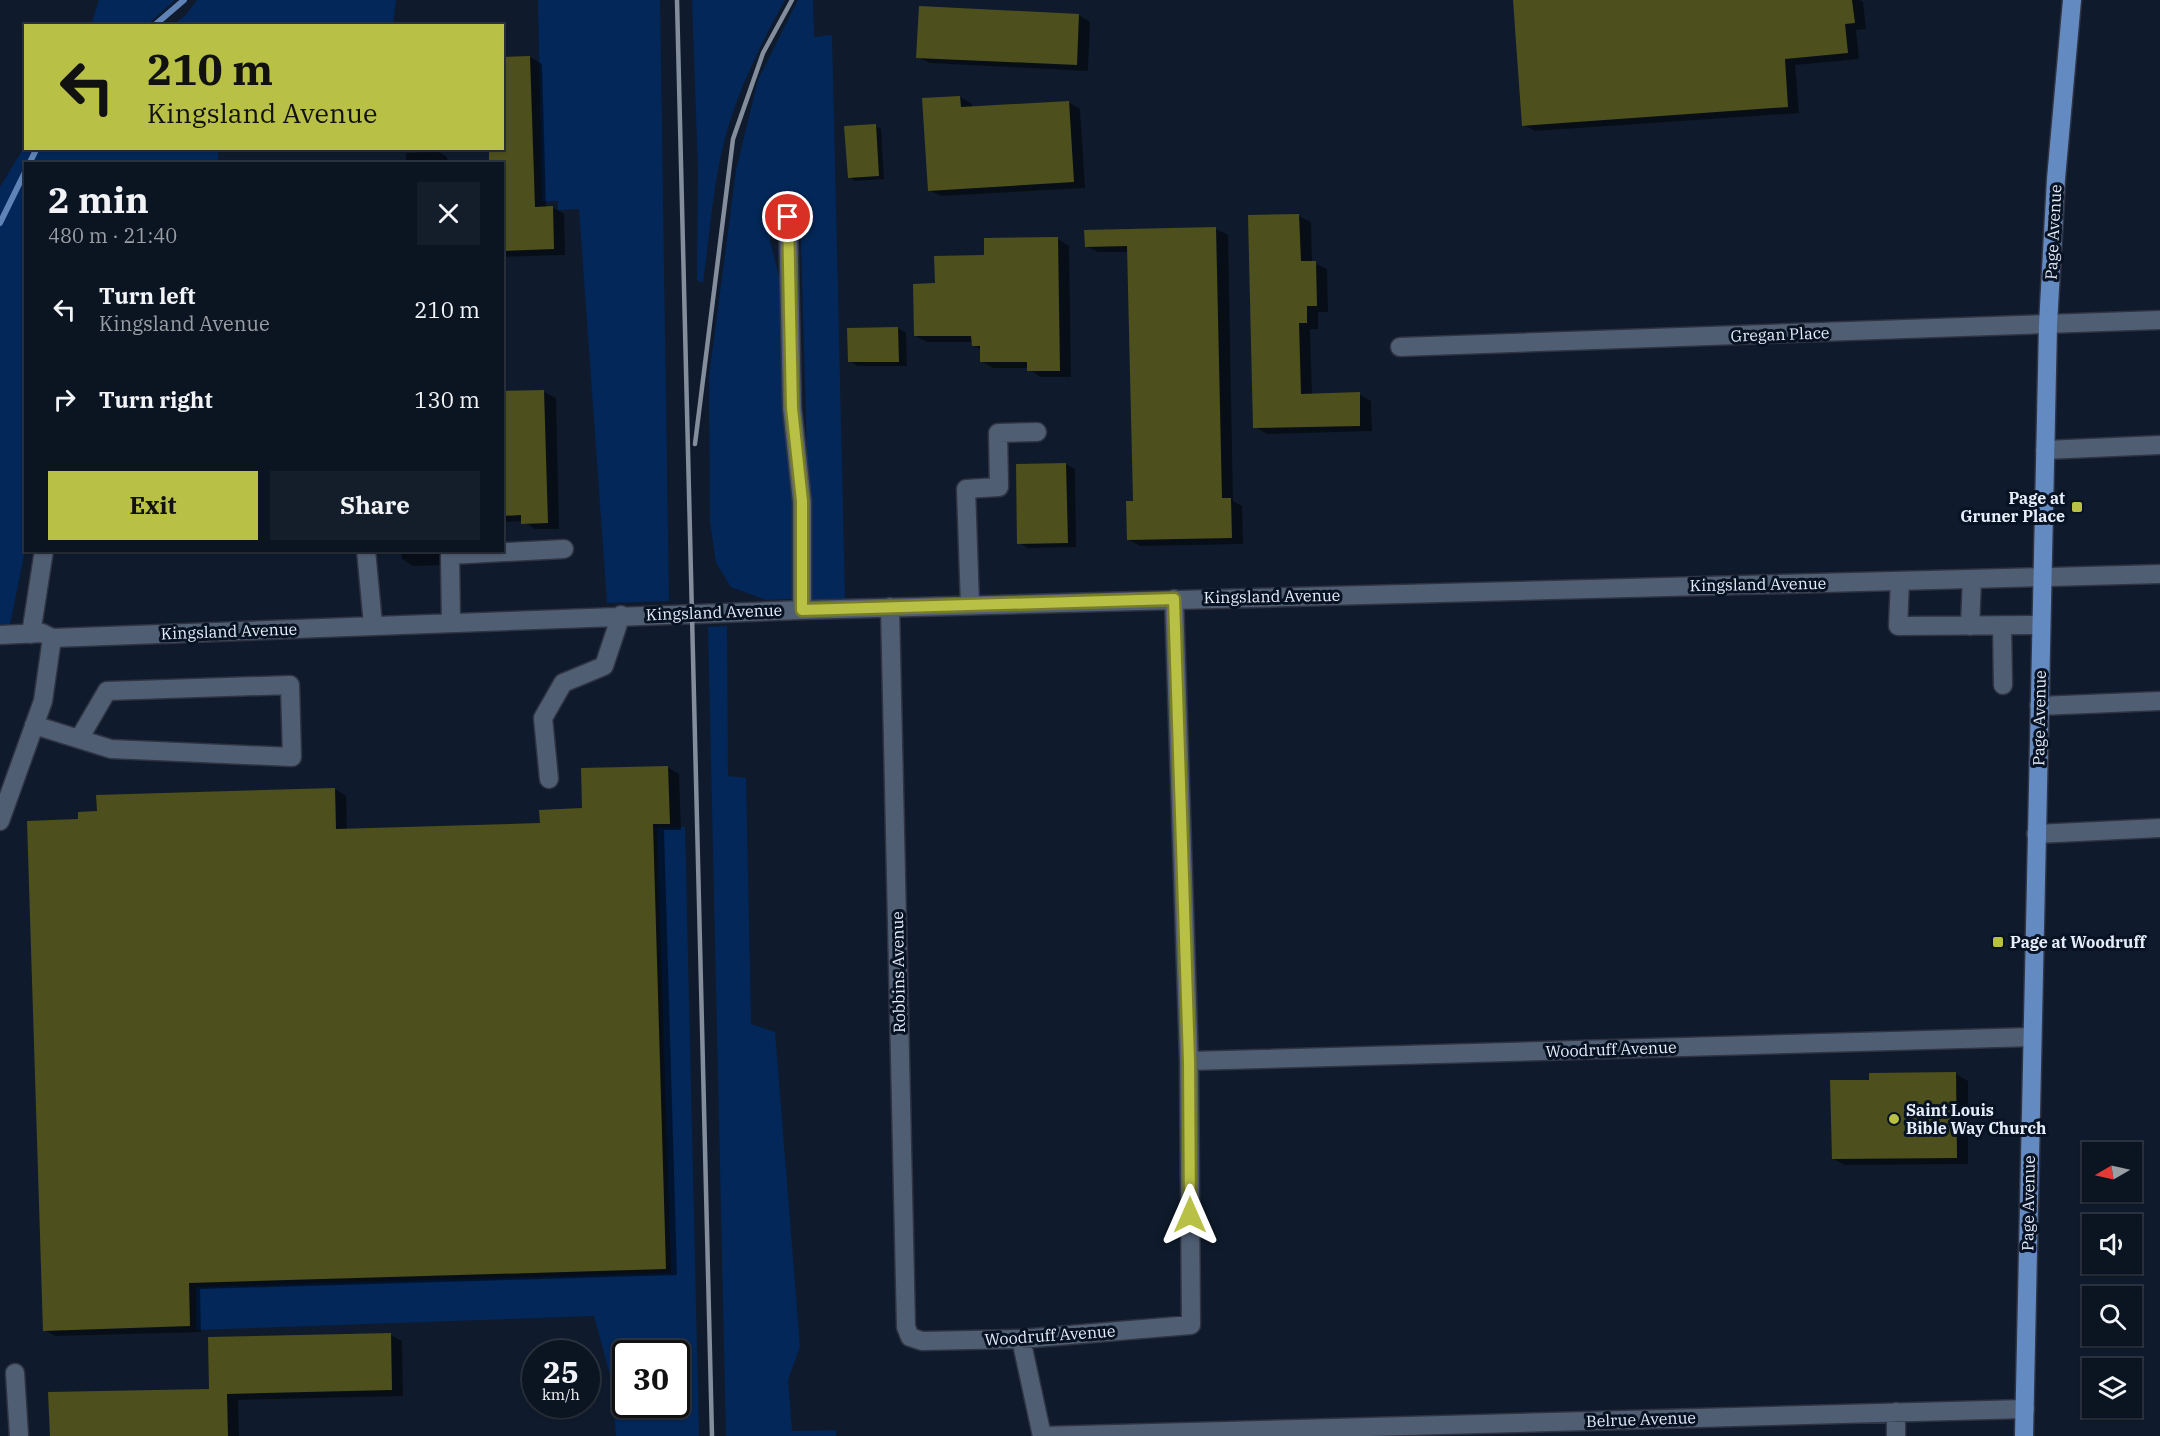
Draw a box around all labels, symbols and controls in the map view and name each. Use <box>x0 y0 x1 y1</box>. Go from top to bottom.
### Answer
text: 210 m <box>147 42 273 97</box>
icon: left <box>48 48 126 126</box>
text: Kingsland Avenue <box>147 95 377 130</box>
text: 2 min <box>48 176 149 223</box>
button: close <box>417 182 480 245</box>
street label: Page Avenue <box>2041 184 2065 280</box>
pin <box>762 191 813 242</box>
icon: arrive <box>771 200 804 233</box>
text: 480 m · 21:40 <box>48 222 177 249</box>
text: Turn left <box>99 281 195 310</box>
icon: left <box>48 293 81 326</box>
text: 210 m <box>414 295 480 324</box>
text: Kingsland Avenue <box>99 310 270 337</box>
street label: Gregan Place <box>1730 322 1830 346</box>
icon: right <box>48 383 81 416</box>
text: Turn right <box>99 385 213 414</box>
text: 130 m <box>414 385 480 414</box>
button: Exit <box>48 471 258 540</box>
button: Share <box>270 471 480 540</box>
place label: Page at Gruner Place <box>1960 488 2065 526</box>
marker: Page at Gruner Place <box>2070 500 2084 514</box>
street label: Kingsland Avenue <box>1690 573 1826 595</box>
street label: Kingsland Avenue <box>1204 585 1340 607</box>
street label: Kingsland Avenue <box>645 600 783 624</box>
street label: Kingsland Avenue <box>160 619 298 643</box>
street label: Page Avenue <box>2028 670 2050 766</box>
street label: Robbins Avenue <box>887 911 909 1033</box>
place label: Page at Woodruff <box>2010 932 2148 952</box>
marker: Page at Woodruff <box>1991 935 2005 949</box>
street label: Woodruff Avenue <box>1545 1037 1677 1061</box>
place label: Saint Louis Bible Way Church <box>1906 1100 2046 1138</box>
marker: Saint Louis Bible Way Church <box>1887 1112 1901 1126</box>
north arrow <box>2082 1142 2142 1202</box>
map controls <box>2082 1142 2142 1418</box>
street label: Page Avenue <box>2017 1155 2039 1251</box>
position arrow <box>1158 1183 1222 1247</box>
button: sound <box>2082 1214 2142 1274</box>
button: search <box>2082 1286 2142 1346</box>
street label: Woodruff Avenue <box>984 1320 1116 1350</box>
speed limit sign: 30 <box>612 1340 690 1418</box>
text: 25 <box>543 1352 579 1391</box>
button: layers <box>2082 1358 2142 1418</box>
text: km/h <box>542 1385 580 1404</box>
street label: Belrue Avenue <box>1586 1407 1696 1431</box>

